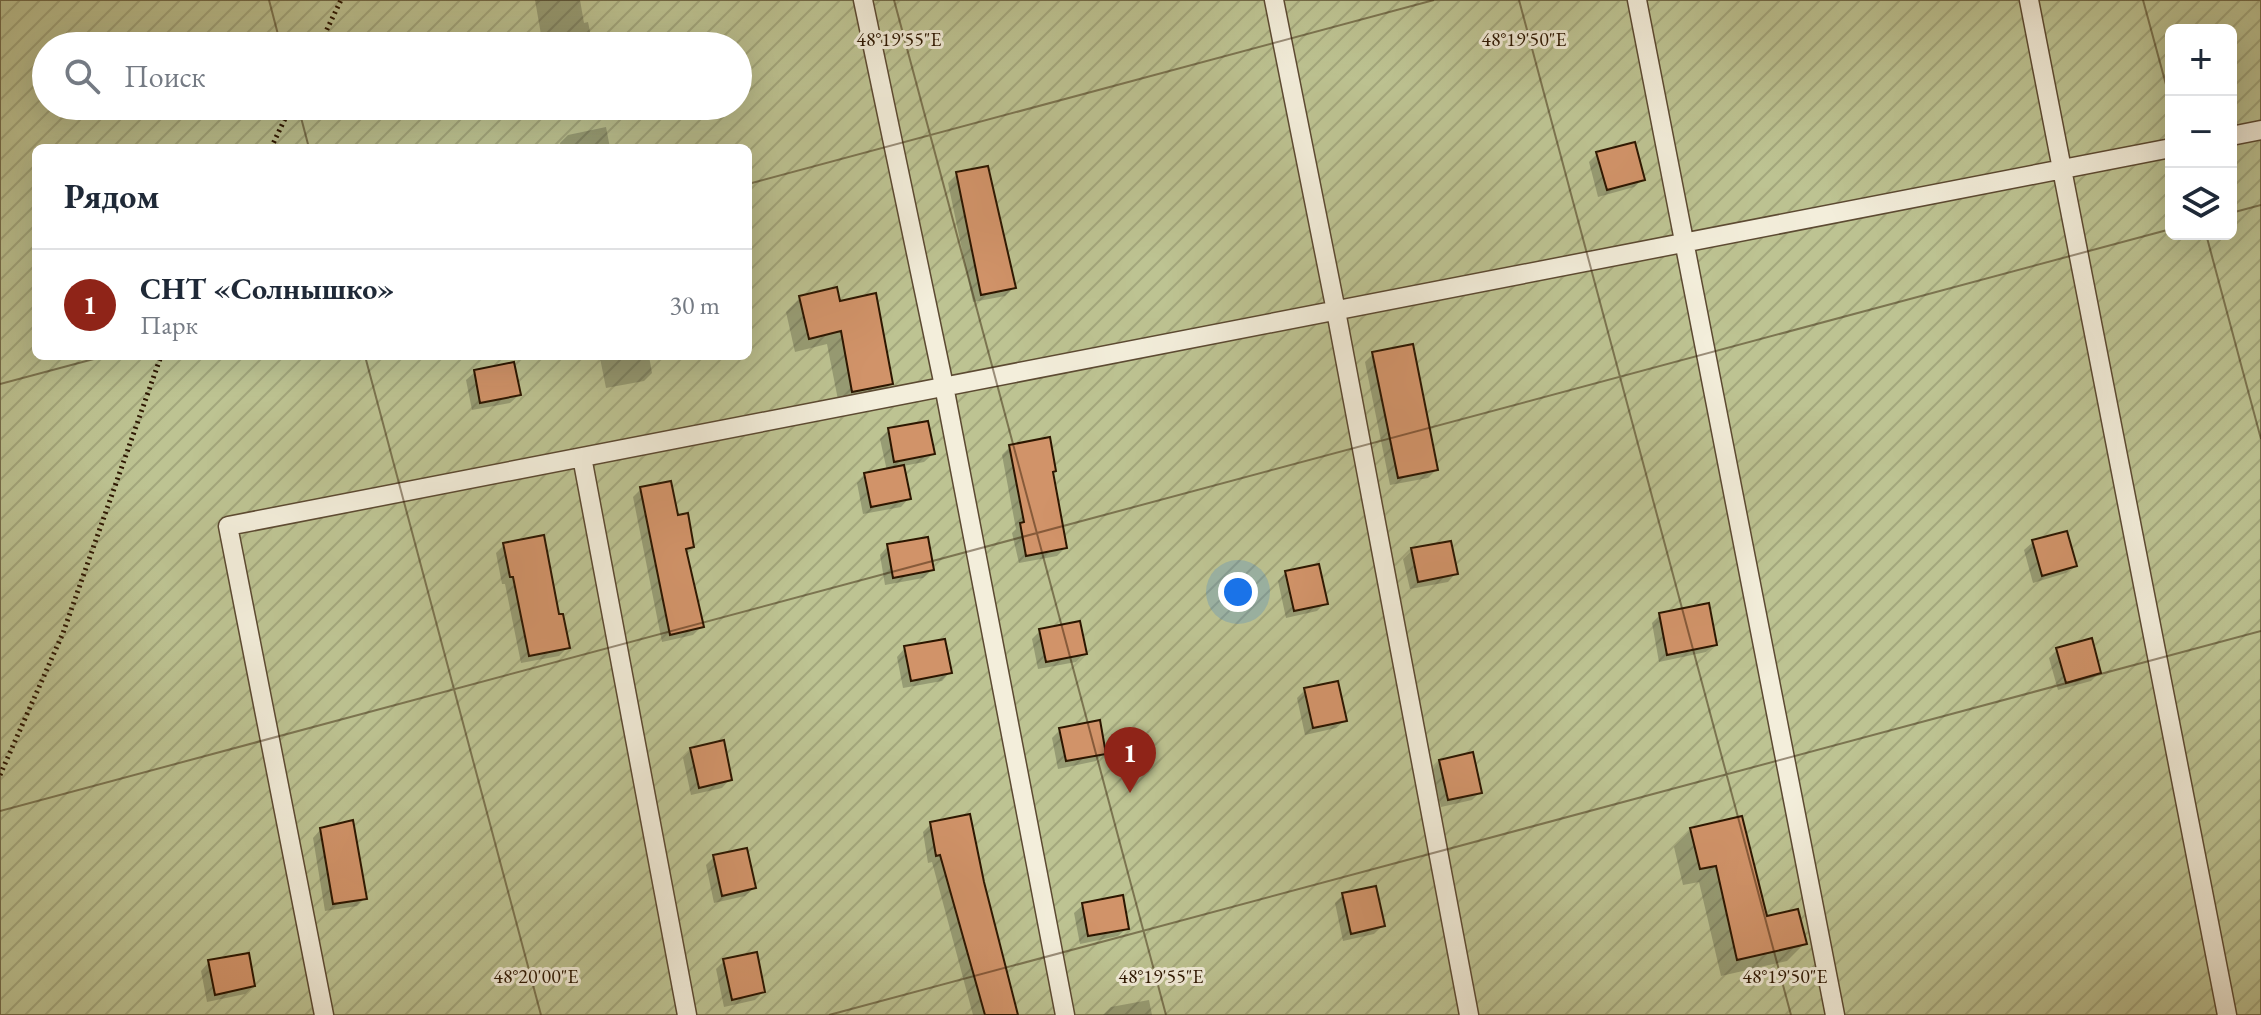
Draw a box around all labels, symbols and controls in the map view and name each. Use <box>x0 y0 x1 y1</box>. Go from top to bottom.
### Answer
map controls <box>2165 24 2237 240</box>
button: + <box>2165 24 2237 96</box>
text: 48°19'55"E <box>856 26 942 52</box>
text: 48°19'50"E <box>1481 26 1567 52</box>
search box <box>32 32 752 120</box>
icon: search <box>60 54 104 98</box>
text: Поиск <box>124 57 206 96</box>
button: − <box>2165 96 2237 168</box>
button: layers <box>2165 168 2237 240</box>
text: Рядом <box>64 174 159 218</box>
text: СНТ «Солнышко» <box>140 269 395 308</box>
text: 1 <box>83 288 97 322</box>
text: 30 m <box>670 288 720 322</box>
text: Парк <box>140 308 198 342</box>
your location <box>1218 572 1258 612</box>
pin: 1 <box>1104 727 1156 793</box>
text: 48°20'00"E <box>493 963 579 989</box>
text: 48°19'55"E <box>1118 963 1204 989</box>
text: 48°19'50"E <box>1742 963 1828 989</box>

